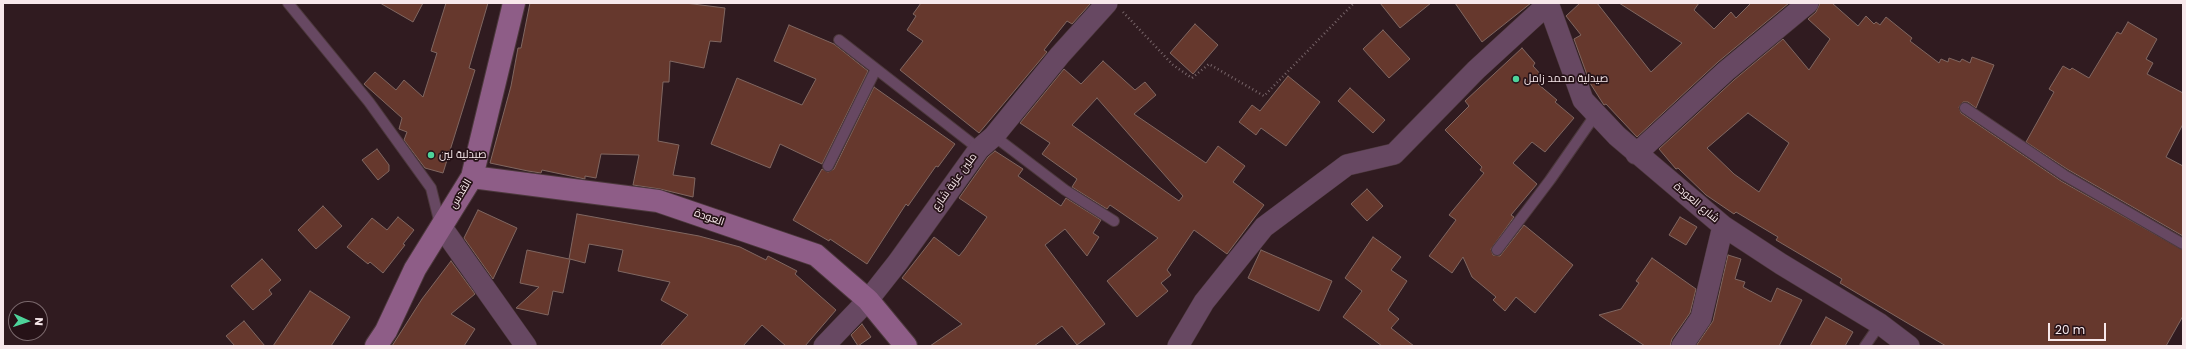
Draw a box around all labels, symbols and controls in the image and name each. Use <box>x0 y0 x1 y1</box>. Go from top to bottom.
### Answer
place label: صيدلية محمد زامل <box>1524 72 1608 86</box>
marker: صيدلية محمد زامل <box>1511 74 1521 84</box>
place label: صيدلية لين <box>439 148 487 162</box>
marker: صيدلية لين <box>426 150 436 160</box>
street label: ملين عزبة شارع <box>930 151 980 213</box>
street label: القدس <box>447 177 475 211</box>
street label: شارع العودة <box>1671 180 1721 226</box>
street label: العودة <box>692 207 726 229</box>
north arrow <box>8 301 48 341</box>
scale bar <box>2050 315 2108 341</box>
text: N <box>31 317 47 326</box>
text: 20 m <box>2055 321 2085 338</box>

